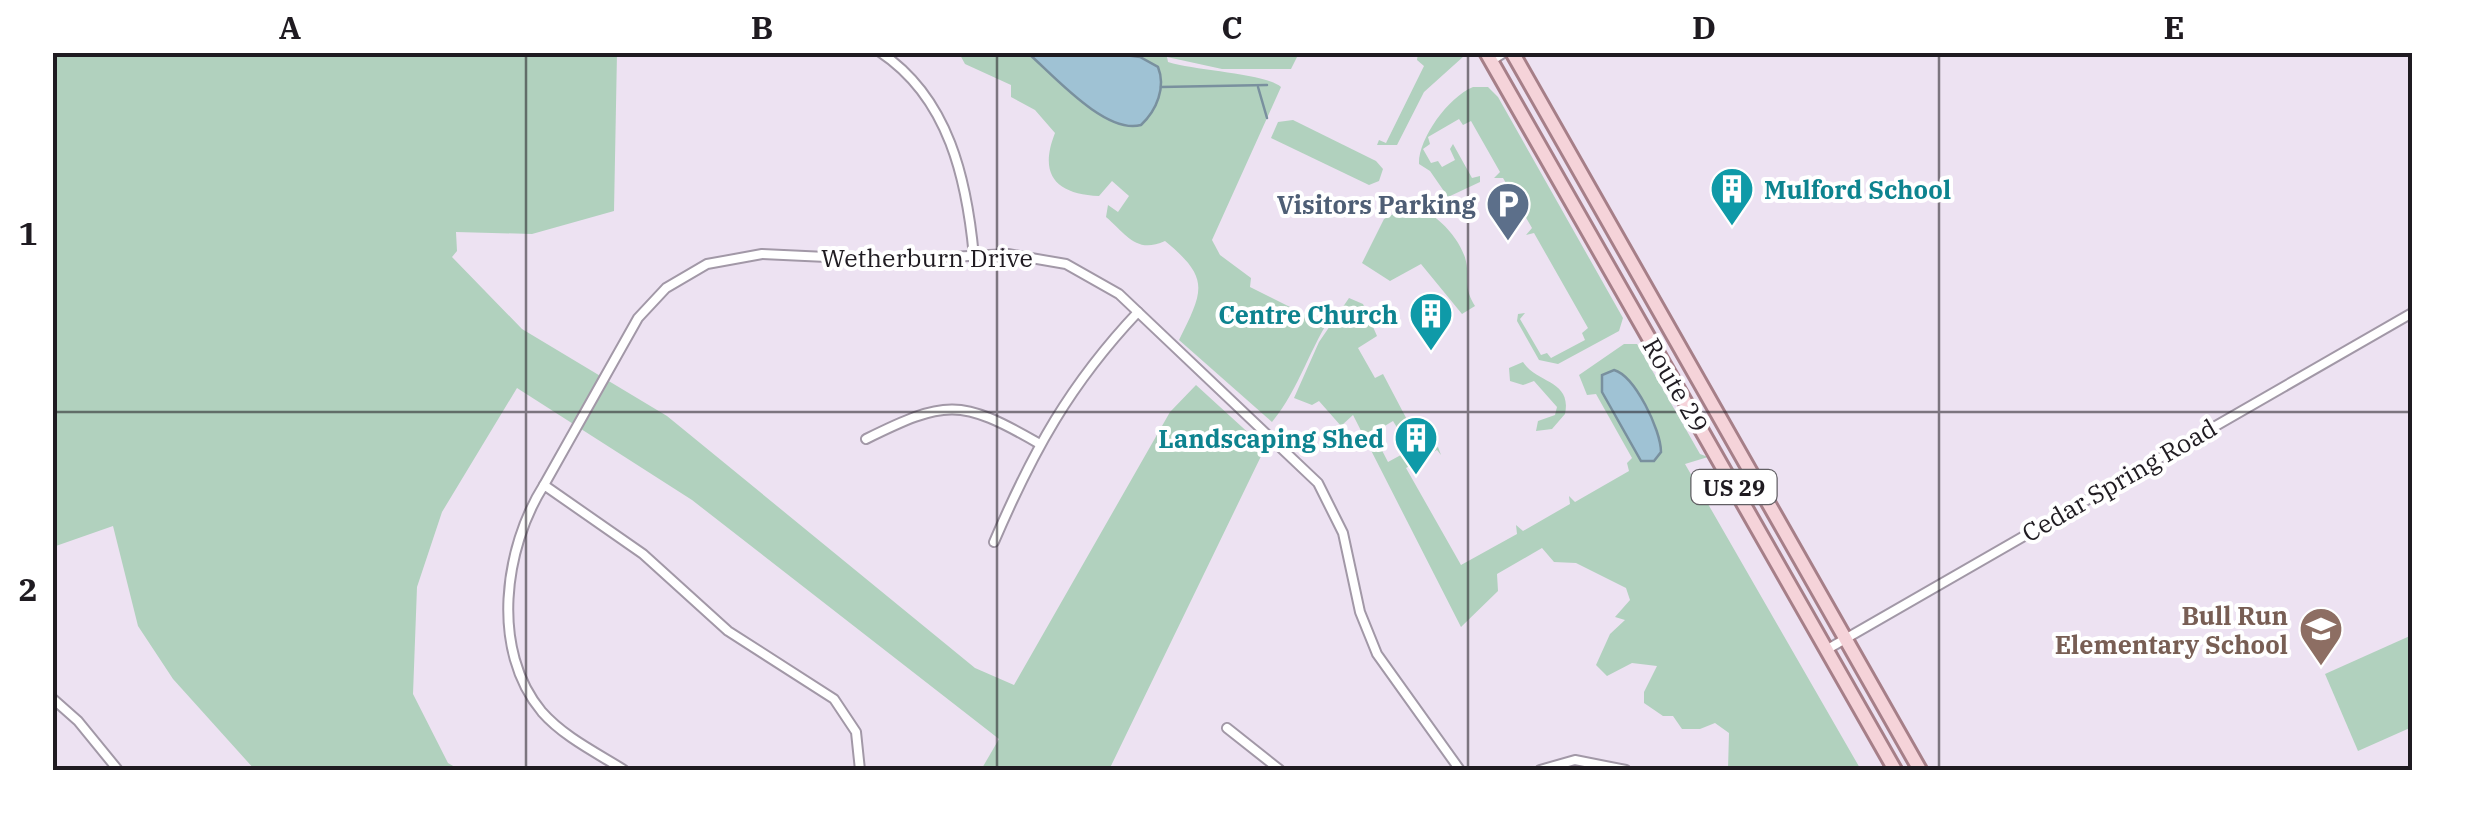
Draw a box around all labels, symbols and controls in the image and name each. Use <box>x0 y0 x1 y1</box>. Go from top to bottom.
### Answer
text: A <box>279 6 301 48</box>
text: B <box>751 6 773 48</box>
text: C <box>1221 6 1243 48</box>
text: D <box>1692 6 1716 48</box>
text: E <box>2163 6 2185 48</box>
building icon: Mulford School <box>1709 166 1755 227</box>
place label: Mulford School <box>1764 173 1951 206</box>
parking icon: Visitors Parking <box>1485 181 1531 242</box>
place label: Visitors Parking <box>1277 188 1476 221</box>
text: 1 <box>18 212 38 254</box>
street label: Wetherburn Drive <box>821 241 1033 274</box>
building icon: Centre Church <box>1408 291 1454 352</box>
place label: Centre Church <box>1218 298 1398 331</box>
street label: Route 29 <box>1636 332 1716 438</box>
street label: Cedar Spring Road <box>2016 411 2222 549</box>
building icon: Landscaping Shed <box>1393 415 1439 476</box>
place label: Landscaping Shed <box>1158 422 1384 455</box>
road number: US 29 <box>1692 470 1776 504</box>
text: 2 <box>18 568 38 610</box>
place label: Bull Run Elementary School <box>2055 599 2288 661</box>
school or university icon: Bull Run Elementary School <box>2298 606 2344 667</box>

